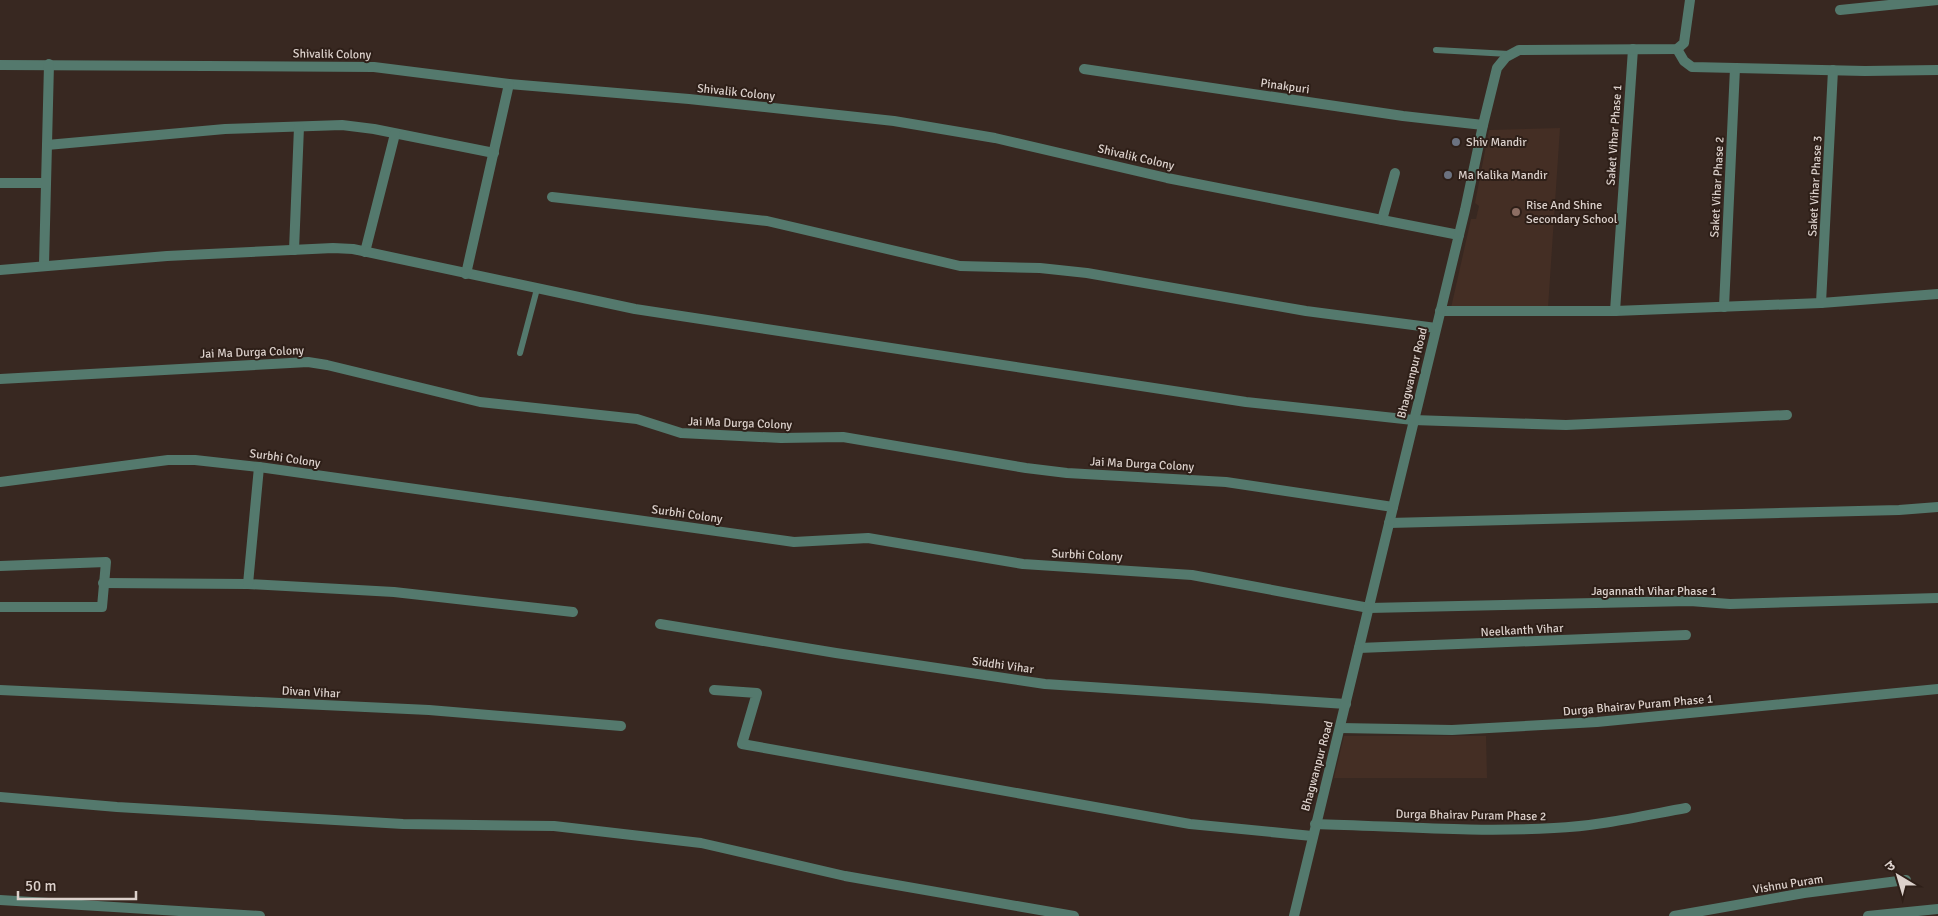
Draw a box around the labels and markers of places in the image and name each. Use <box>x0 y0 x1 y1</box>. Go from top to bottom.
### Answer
place label: Shiv Mandir <box>1466 135 1527 150</box>
marker: Shiv Mandir <box>1450 136 1462 148</box>
place label: Ma Kalika Mandir <box>1458 168 1548 183</box>
marker: Ma Kalika Mandir <box>1442 169 1454 181</box>
place label: Rise And Shine Secondary School <box>1526 198 1618 227</box>
marker: Rise And Shine Secondary School <box>1510 206 1522 218</box>

